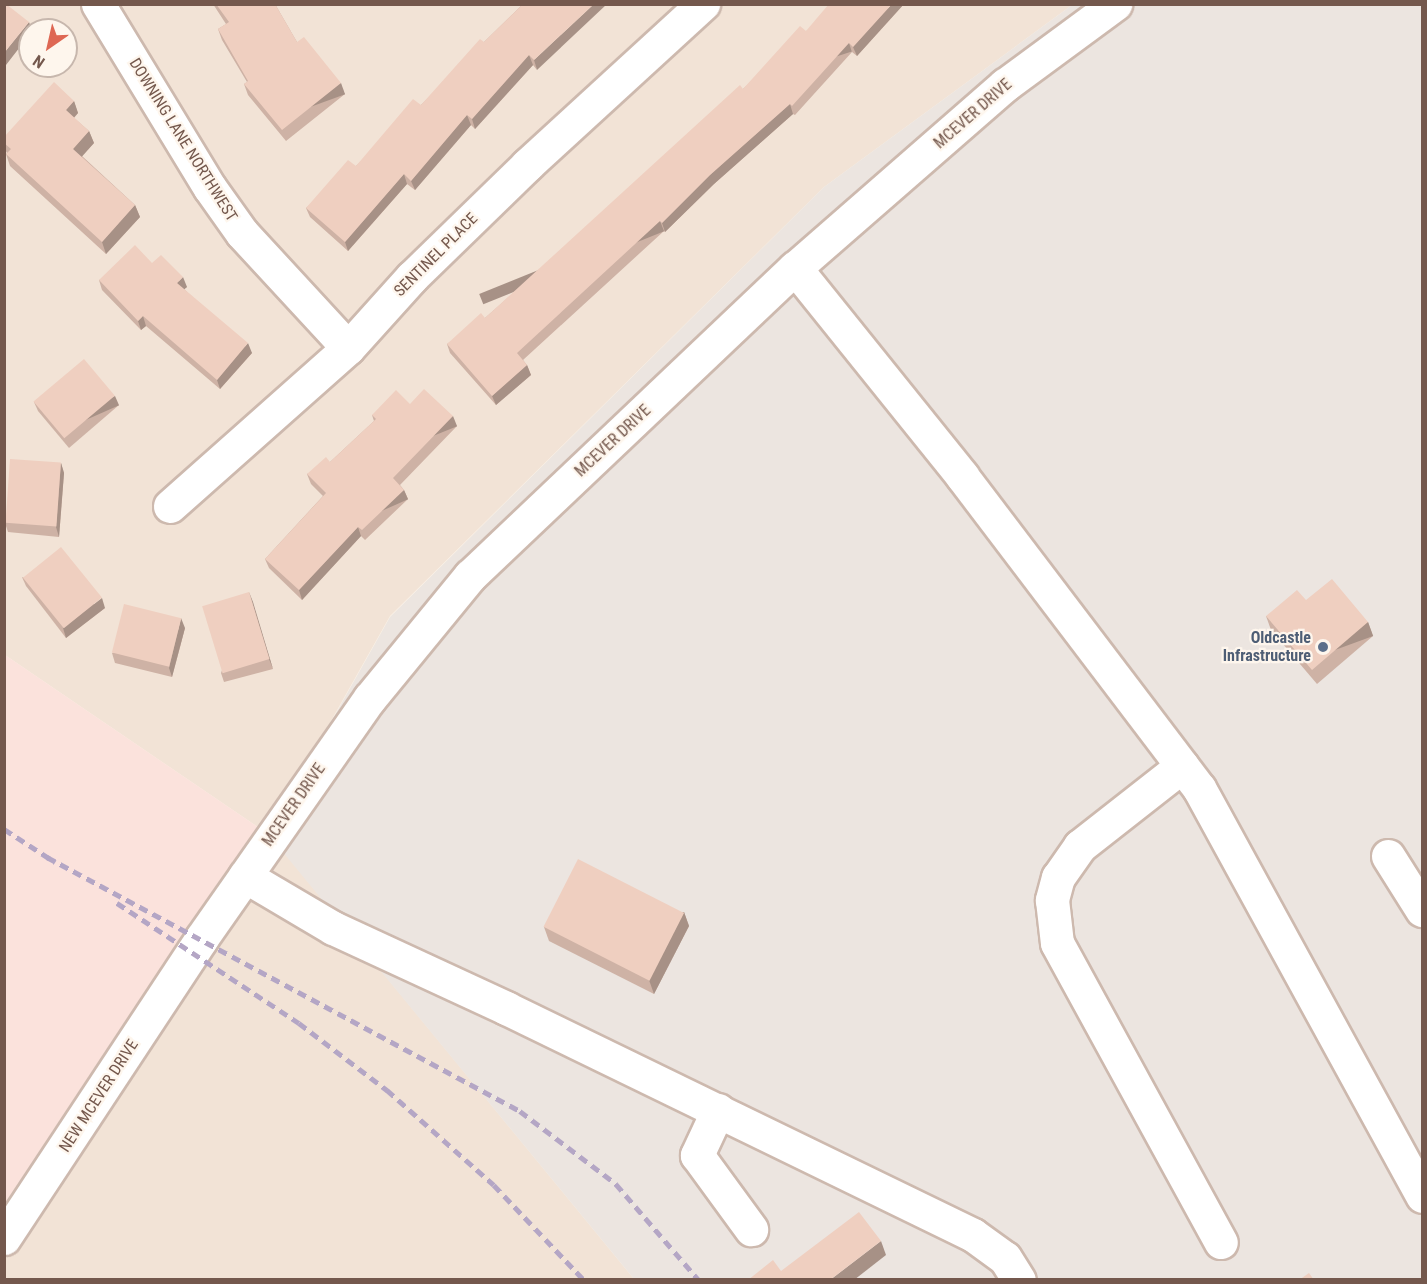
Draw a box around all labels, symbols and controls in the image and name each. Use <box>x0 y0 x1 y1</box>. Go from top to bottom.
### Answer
north arrow <box>18 18 78 78</box>
text: N <box>29 51 48 72</box>
street label: DOWNING LANE NORTHWEST <box>125 55 241 225</box>
street label: MCEVER DRIVE <box>930 75 1016 153</box>
street label: SENTINEL PLACE <box>390 209 482 301</box>
street label: MCEVER DRIVE <box>571 401 655 481</box>
place label: Oldcastle Infrastructure <box>1223 628 1311 666</box>
marker: Oldcastle Infrastructure <box>1316 640 1330 654</box>
street label: MCEVER DRIVE <box>258 760 330 850</box>
street label: NEW MCEVER DRIVE <box>55 1036 143 1156</box>

